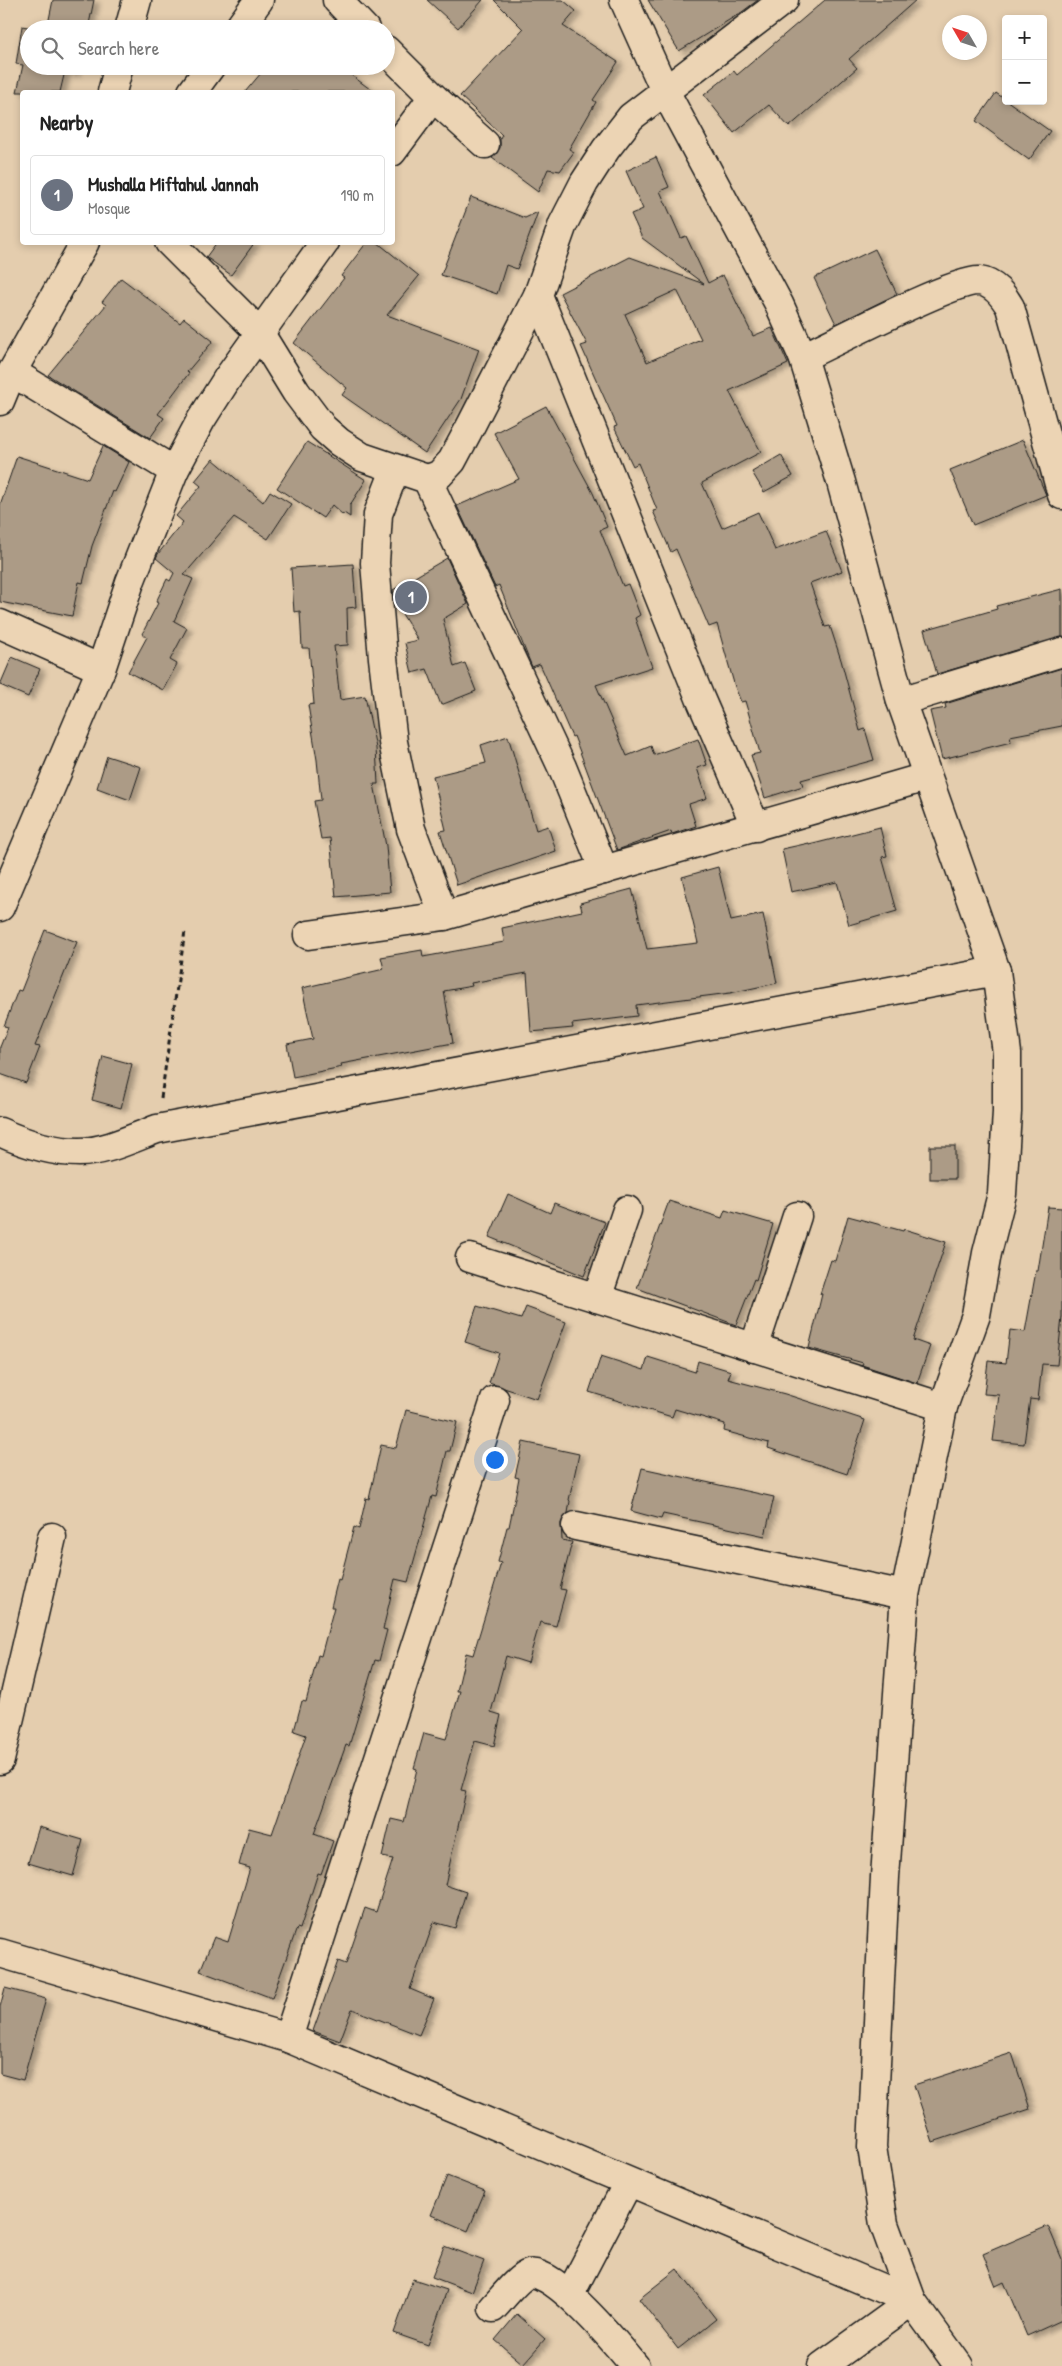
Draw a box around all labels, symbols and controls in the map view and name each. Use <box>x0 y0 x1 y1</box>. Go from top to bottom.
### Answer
north arrow <box>942 15 987 60</box>
map controls <box>1002 15 1047 105</box>
button: + <box>1002 15 1047 60</box>
search box <box>20 20 395 75</box>
icon: search <box>38 34 66 62</box>
text: Search here <box>78 35 159 61</box>
button: − <box>1002 60 1047 105</box>
text: Nearby <box>40 108 93 137</box>
text: Mushalla Miftahul Jannah <box>88 171 258 197</box>
text: 1 <box>54 184 60 206</box>
text: 190 m <box>341 184 374 206</box>
text: Mosque <box>88 197 130 219</box>
pin: 1 <box>395 578 427 616</box>
your location <box>482 1447 508 1473</box>

